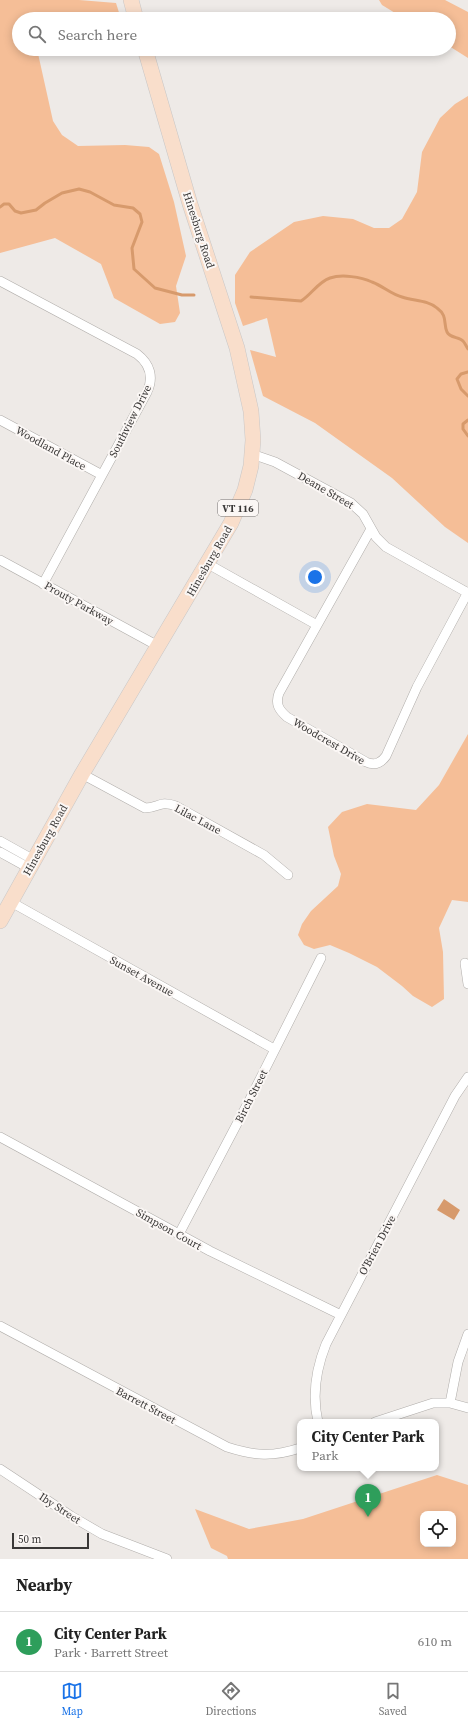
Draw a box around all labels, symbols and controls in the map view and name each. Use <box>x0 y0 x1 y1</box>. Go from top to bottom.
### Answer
search box <box>12 12 456 56</box>
icon: search <box>26 23 48 45</box>
text: Search here <box>58 24 137 45</box>
street label: Hinesburg Road <box>179 190 218 271</box>
street label: Southview Drive <box>106 382 155 460</box>
street label: Woodland Place <box>13 423 89 474</box>
street label: Deane Street <box>295 468 357 513</box>
road number: VT 116 <box>218 500 258 516</box>
street label: Hinesburg Road <box>183 523 236 599</box>
your location <box>305 567 325 587</box>
street label: Prouty Parkway <box>41 578 116 629</box>
street label: Woodcrest Drive <box>290 715 368 768</box>
street label: Hinesburg Road <box>20 801 72 879</box>
street label: Lilac Lane <box>172 801 224 838</box>
street label: Sunset Avenue <box>107 953 177 1000</box>
street label: Birch Street <box>232 1067 271 1125</box>
street label: Simpson Court <box>133 1205 205 1254</box>
street label: O'Brien Drive <box>355 1212 400 1278</box>
street label: Barrett Street <box>113 1383 179 1428</box>
popup <box>297 1419 439 1471</box>
text: City Center Park <box>312 1426 424 1447</box>
text: Park <box>312 1447 338 1464</box>
pin: 1 <box>355 1484 381 1517</box>
street label: Iby Street <box>36 1489 84 1528</box>
map controls <box>420 1511 456 1547</box>
button: locate <box>420 1511 456 1547</box>
scale bar <box>12 1531 89 1550</box>
text: 50 m <box>18 1532 41 1547</box>
text: Nearby <box>16 1573 72 1597</box>
text: City Center Park <box>54 1623 167 1644</box>
text: 1 <box>25 1633 33 1650</box>
text: 610 m <box>418 1633 452 1650</box>
text: Park · Barrett Street <box>54 1644 168 1661</box>
tab: Map <box>61 1680 83 1719</box>
tab: Directions <box>205 1680 256 1719</box>
tab: Saved <box>379 1680 407 1719</box>

